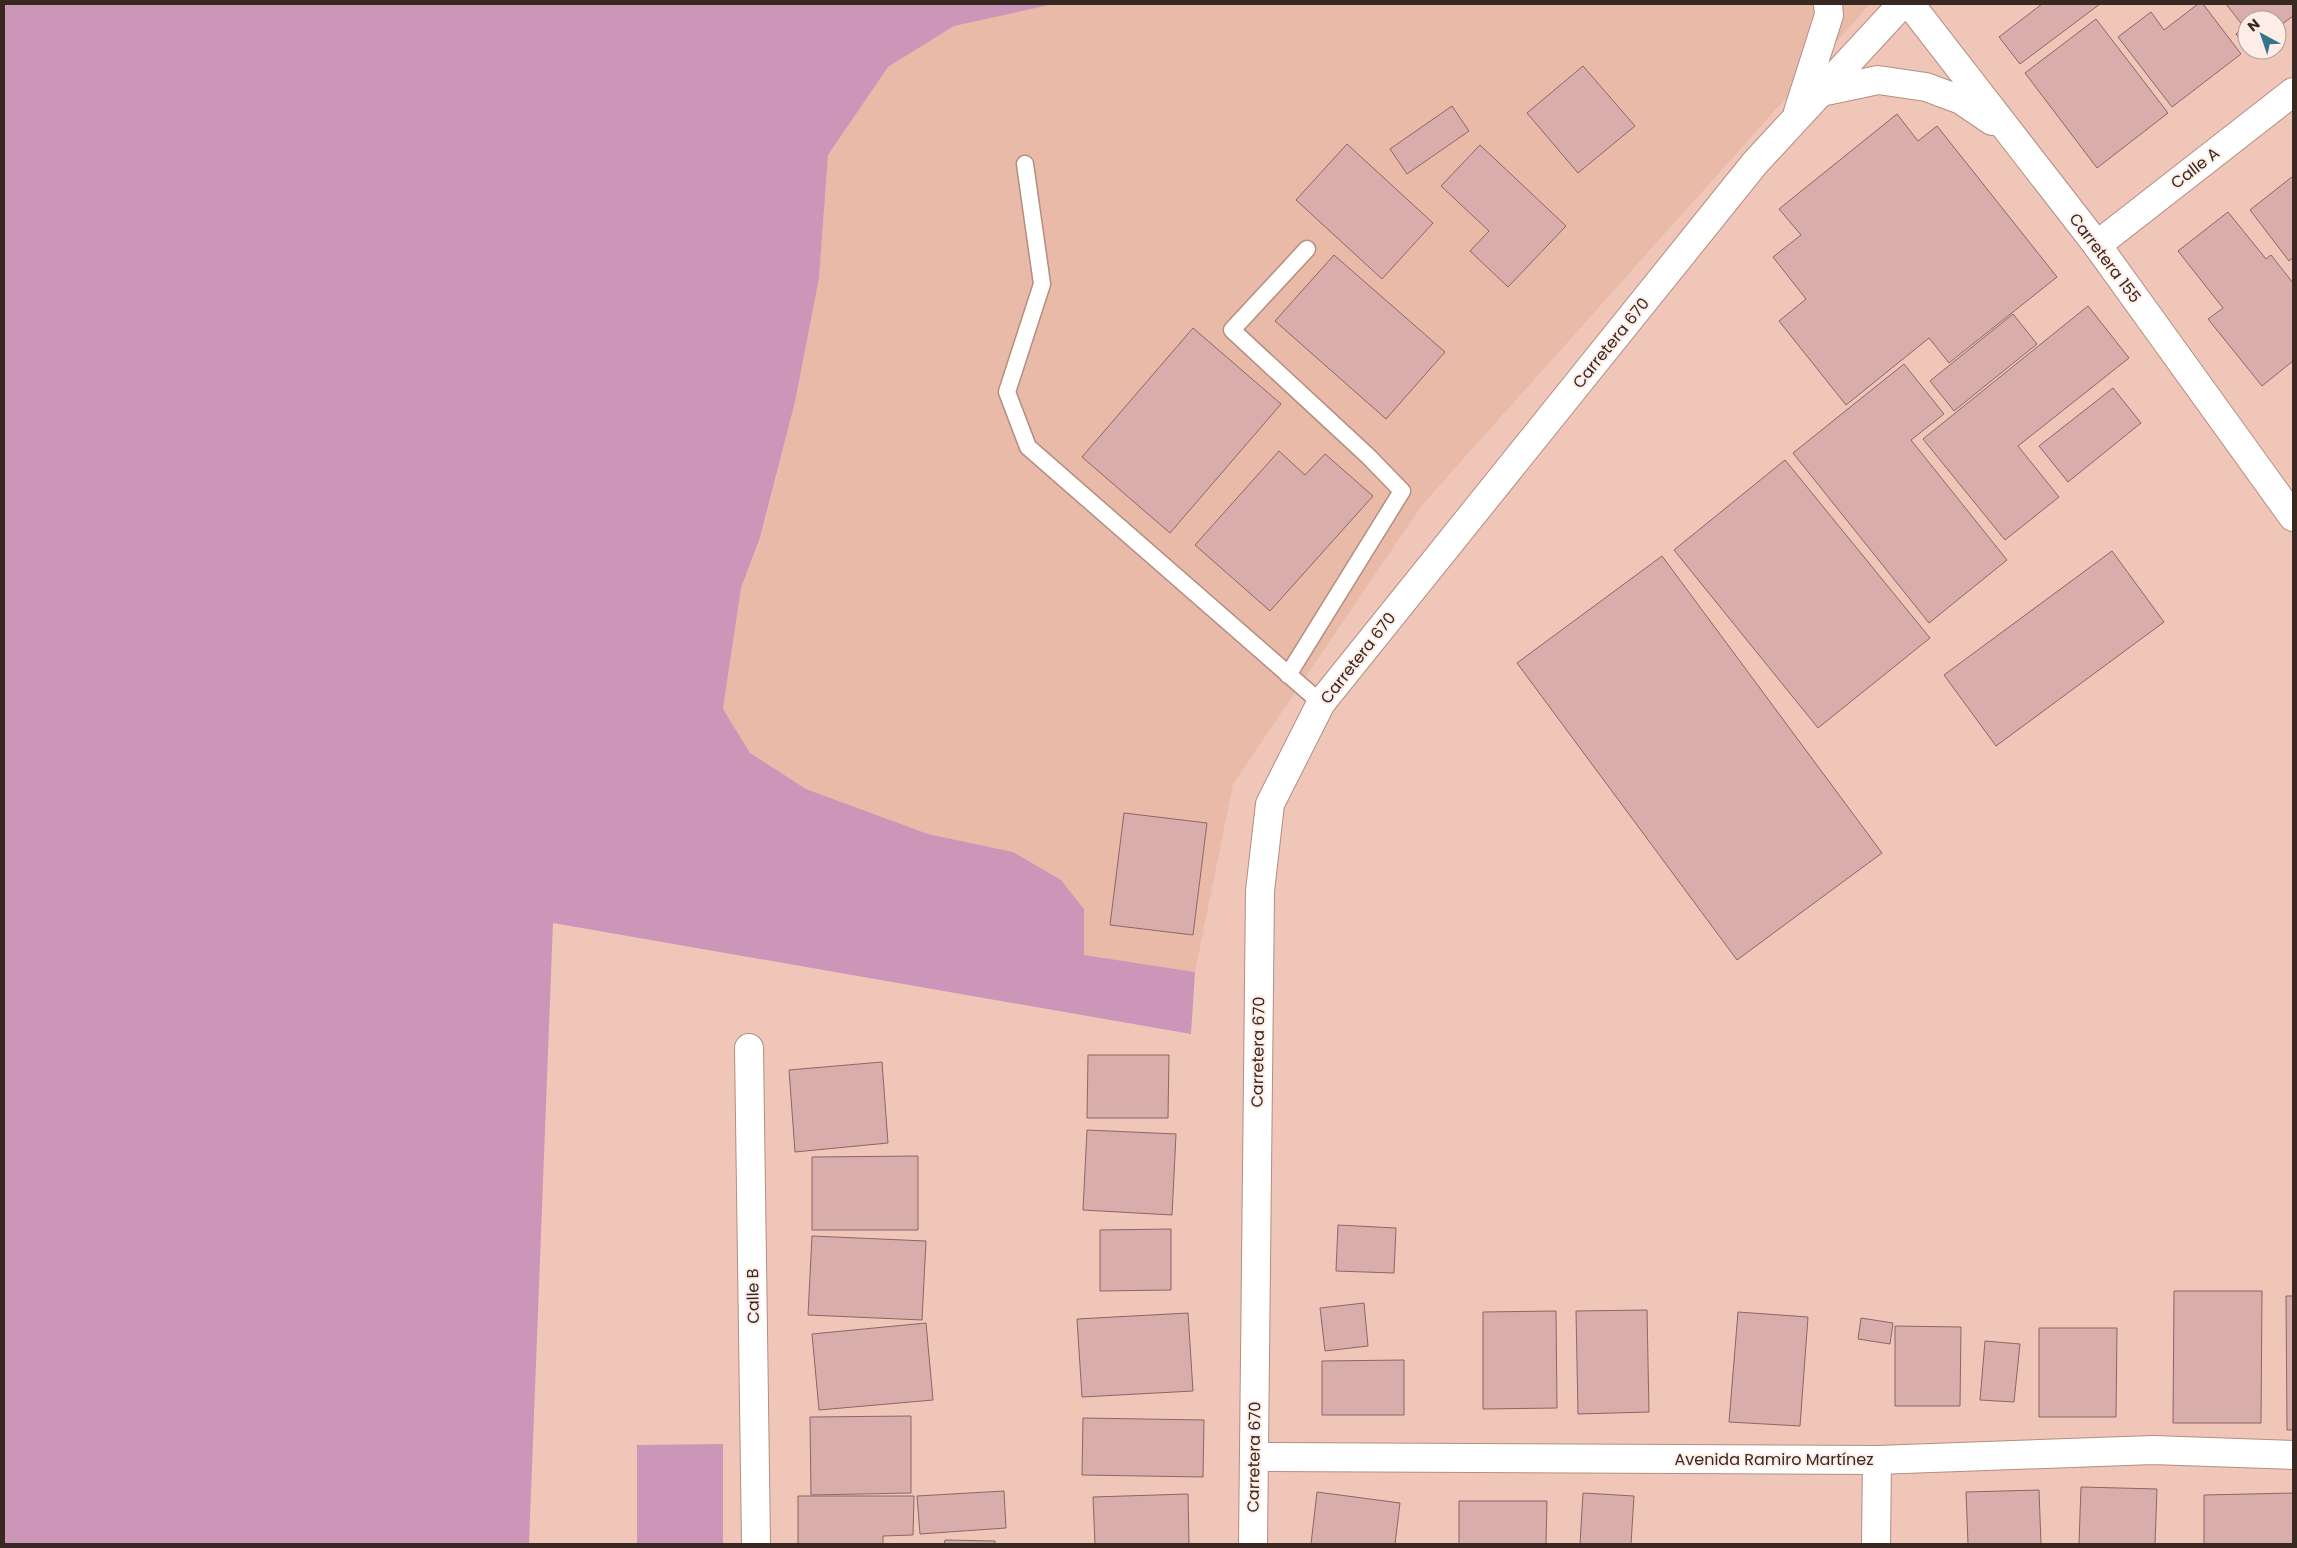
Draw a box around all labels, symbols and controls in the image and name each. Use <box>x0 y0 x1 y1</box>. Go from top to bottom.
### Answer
north arrow <box>2237 10 2287 60</box>
text: N <box>2243 14 2264 36</box>
street label: Calle A <box>2166 142 2224 194</box>
street label: Carretera 155 <box>2064 208 2146 308</box>
street label: Carretera 670 <box>1567 293 1655 393</box>
street label: Carretera 670 <box>1315 607 1401 709</box>
street label: Carretera 670 <box>1246 996 1270 1108</box>
street label: Calle B <box>741 1268 765 1324</box>
street label: Carretera 670 <box>1242 1401 1266 1513</box>
street label: Avenida Ramiro Martínez <box>1675 1448 1873 1471</box>

